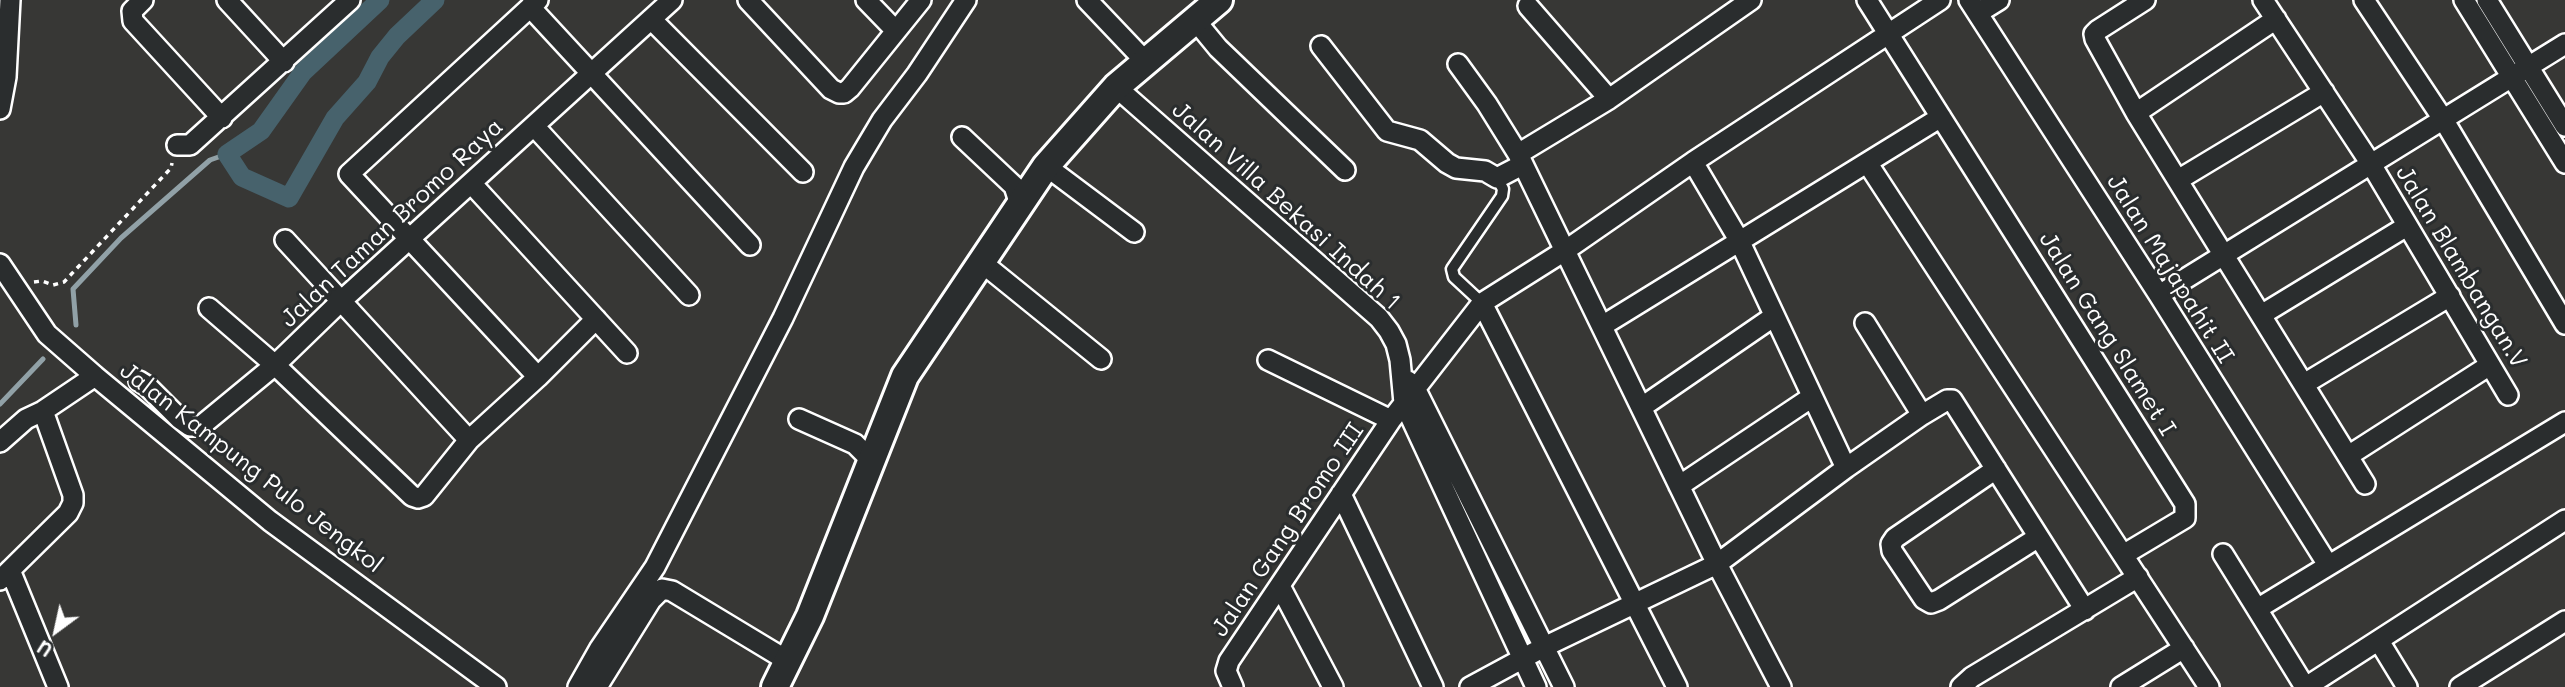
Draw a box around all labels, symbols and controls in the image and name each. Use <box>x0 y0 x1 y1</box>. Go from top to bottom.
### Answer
street label: Jalan Villa Bekasi Indah 1 <box>1166 96 1406 316</box>
street label: Jalan Taman Bromo Raya <box>275 112 509 334</box>
street label: Jalan Blambangan.V <box>2389 161 2533 373</box>
street label: Jalan Majapahit II <box>2100 169 2240 369</box>
street label: Jalan Gang Slamet I <box>2033 227 2181 441</box>
street label: Jalan Kampung Pulo Jengkol <box>114 356 388 580</box>
street label: Jalan Gang Bromo III <box>1206 418 1370 642</box>
north arrow <box>21 596 91 666</box>
text: U <box>32 635 57 663</box>

